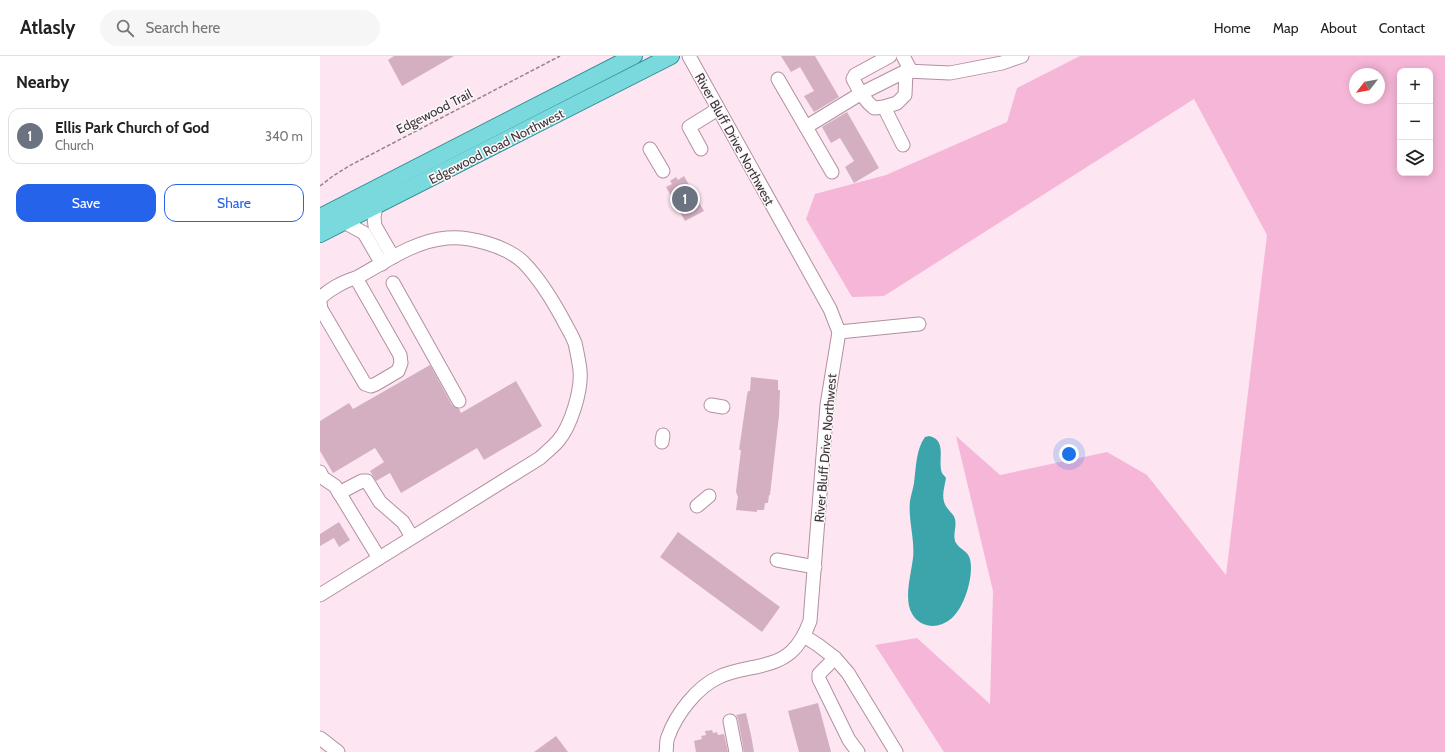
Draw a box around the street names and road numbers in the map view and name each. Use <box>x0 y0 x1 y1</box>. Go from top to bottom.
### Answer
street label: River Bluff Drive Northwest <box>692 70 778 209</box>
street label: Edgewood Trail <box>393 85 475 137</box>
street label: Edgewood Road Northwest <box>426 105 567 187</box>
street label: River Bluff Drive Northwest <box>811 372 840 523</box>

